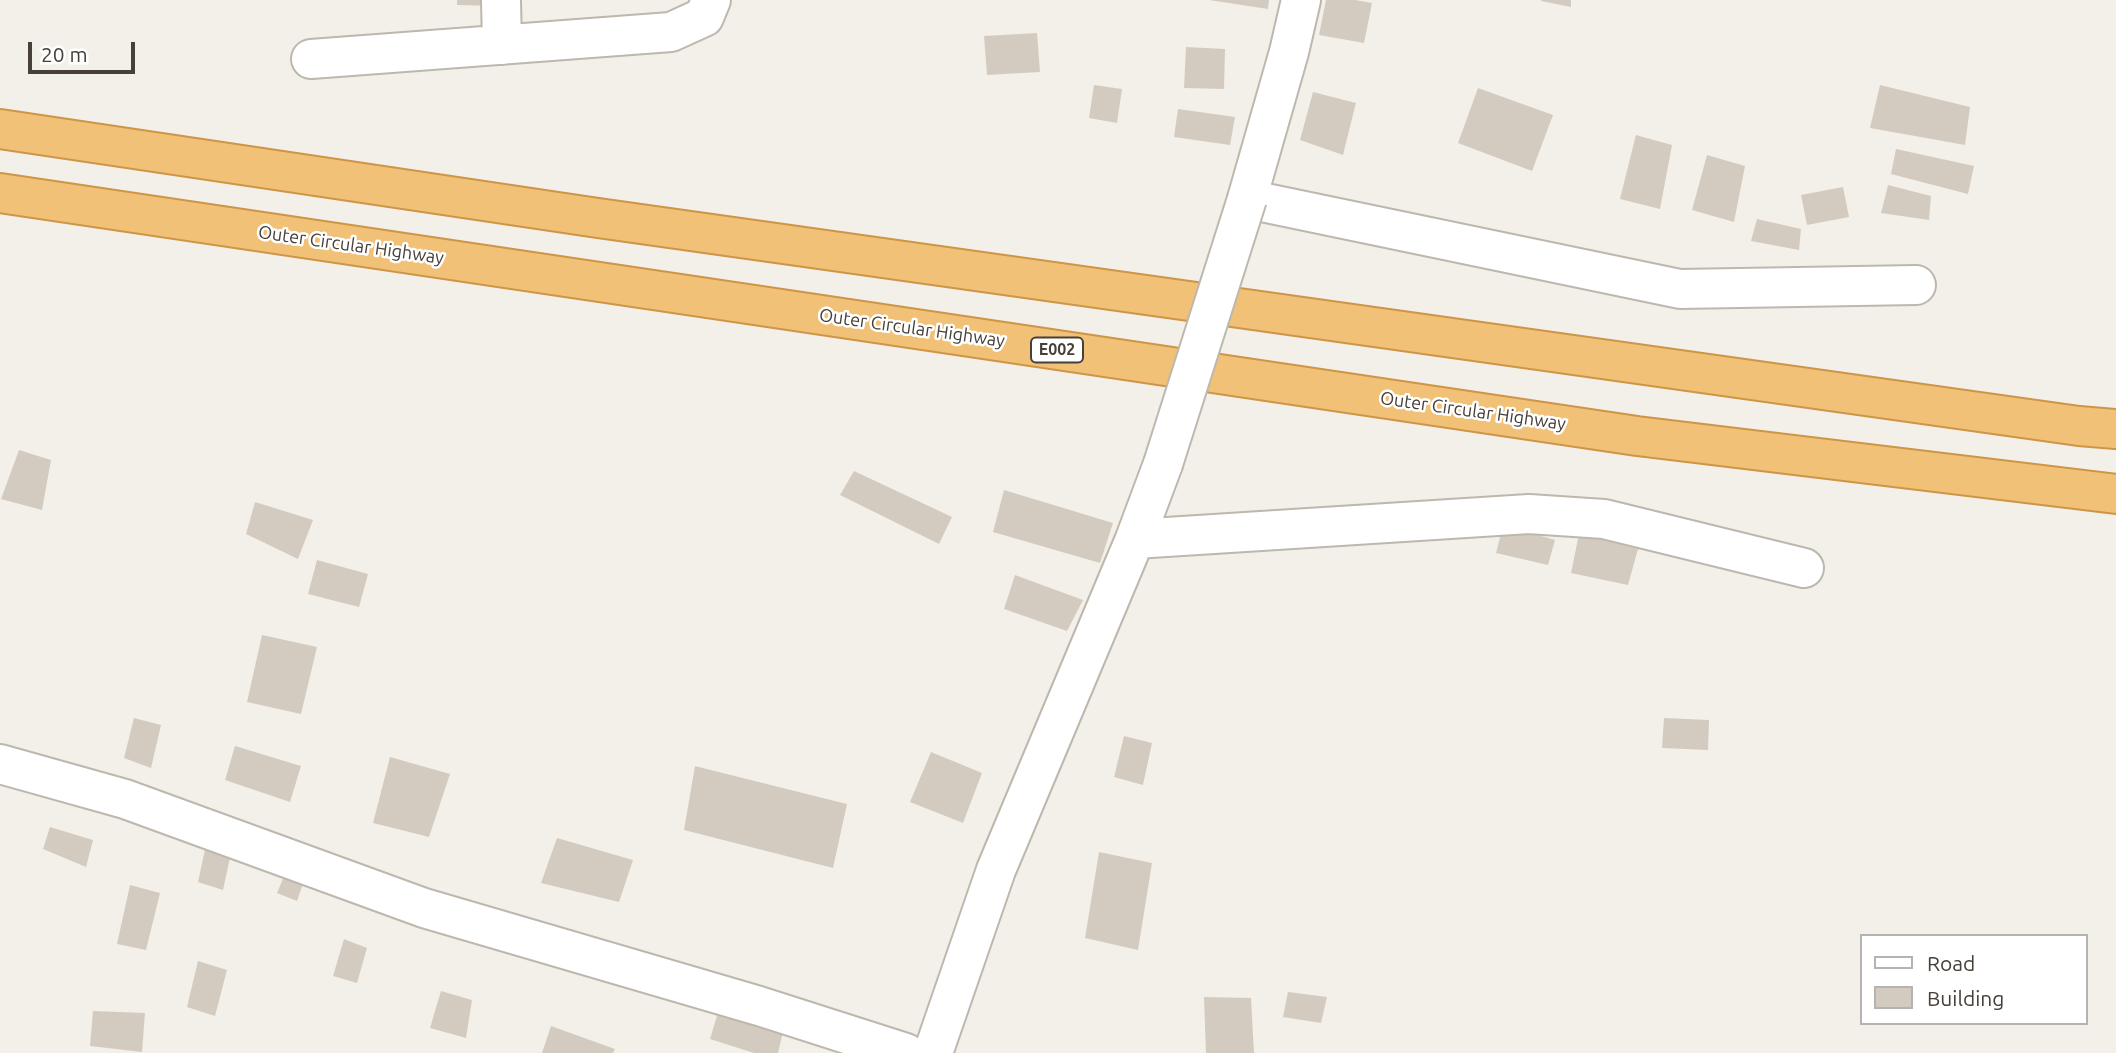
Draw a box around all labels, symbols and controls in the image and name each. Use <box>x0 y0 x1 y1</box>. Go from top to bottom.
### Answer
scale bar <box>32 28 138 72</box>
text: 20 m <box>41 42 88 66</box>
street label: Outer Circular Highway <box>257 221 445 269</box>
street label: Outer Circular Highway <box>818 304 1006 352</box>
road number: E002 <box>1031 338 1083 362</box>
street label: Outer Circular Highway <box>1379 387 1567 435</box>
legend <box>1860 934 2088 1025</box>
text: Road <box>1927 951 1975 975</box>
text: Building <box>1927 986 2004 1010</box>

